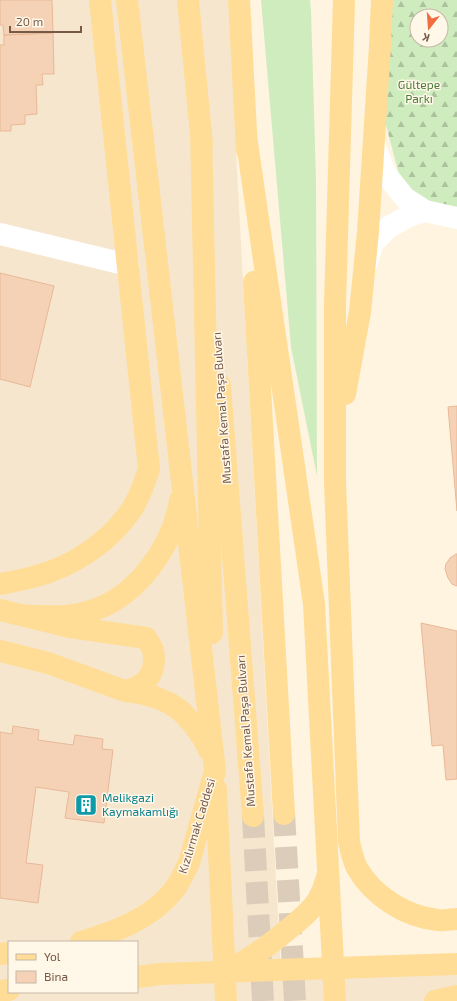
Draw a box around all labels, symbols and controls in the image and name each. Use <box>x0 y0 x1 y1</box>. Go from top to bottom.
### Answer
scale bar <box>10 8 81 34</box>
north arrow <box>409 8 449 48</box>
text: 20 m <box>16 14 43 28</box>
text: K <box>421 31 431 45</box>
park label: Gültepe Parkı <box>398 77 440 105</box>
street label: Mustafa Kemal Paşa Bulvarı <box>209 332 234 484</box>
street label: Mustafa Kemal Paşa Bulvarı <box>233 655 258 807</box>
street label: Kızılırmak Caddesi <box>175 776 217 875</box>
place label: Melikgazi Kaymakamlığı <box>102 790 179 818</box>
building icon: Melikgazi Kaymakamlığı <box>73 792 99 818</box>
legend <box>8 941 138 993</box>
text: Yol <box>44 949 61 963</box>
text: Bina <box>44 969 68 983</box>

